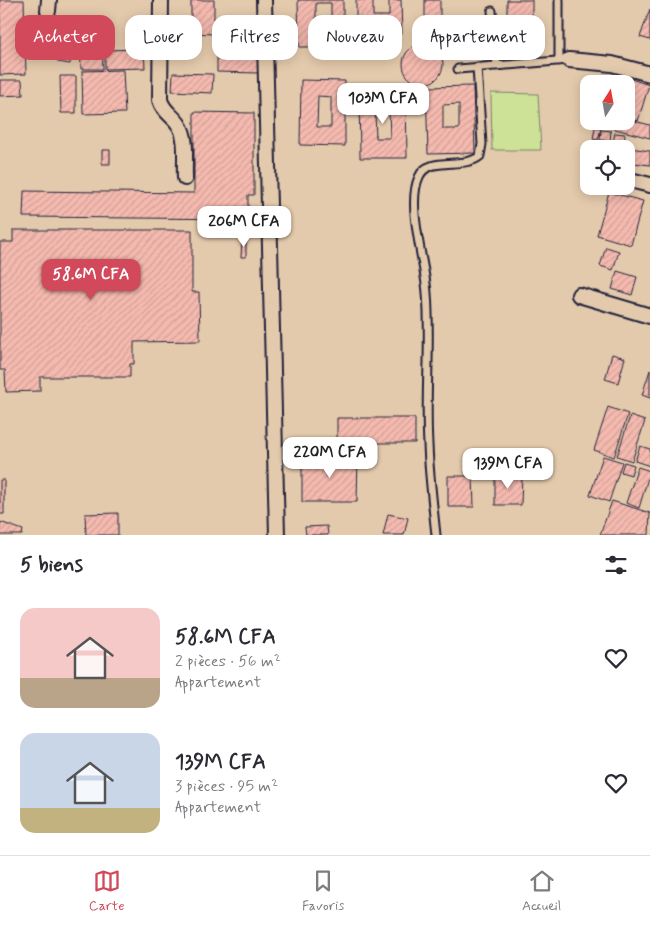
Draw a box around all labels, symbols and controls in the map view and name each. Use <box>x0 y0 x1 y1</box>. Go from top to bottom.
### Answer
chip: Acheter <box>15 15 115 60</box>
chip: Louer <box>125 15 202 60</box>
chip: Filtres <box>212 15 298 60</box>
chip: Nouveau <box>308 15 402 60</box>
chip: Appartement <box>412 15 545 60</box>
north arrow <box>580 75 635 130</box>
map controls <box>580 75 635 195</box>
pin: 103M CFA <box>331 82 435 125</box>
text: 103M CFA <box>348 88 418 109</box>
button: locate <box>580 140 635 195</box>
pin: 206M CFA <box>192 206 296 248</box>
text: 206M CFA <box>208 211 280 232</box>
pin: 58.6M CFA <box>34 258 148 301</box>
text: 58.6M CFA <box>53 264 129 285</box>
pin: 220M CFA <box>278 436 382 479</box>
text: 220M CFA <box>294 442 366 463</box>
pin: 139M CFA <box>456 448 560 490</box>
text: 139M CFA <box>473 453 543 474</box>
text: 5 biens <box>20 551 83 579</box>
icon: filters <box>602 551 630 579</box>
text: 58.6M CFA <box>175 623 276 651</box>
icon: home <box>60 628 120 688</box>
icon: heart <box>602 644 630 672</box>
text: 2 pièces · 56 m² <box>175 651 281 672</box>
text: Appartement <box>175 672 261 693</box>
text: 139M CFA <box>175 748 266 776</box>
icon: home <box>60 753 120 813</box>
icon: heart <box>602 769 630 797</box>
text: 3 pièces · 95 m² <box>175 776 278 797</box>
text: Appartement <box>175 797 261 818</box>
tab: Carte <box>89 867 125 915</box>
tab: Favoris <box>302 867 345 915</box>
tab: Accueil <box>522 867 561 915</box>

